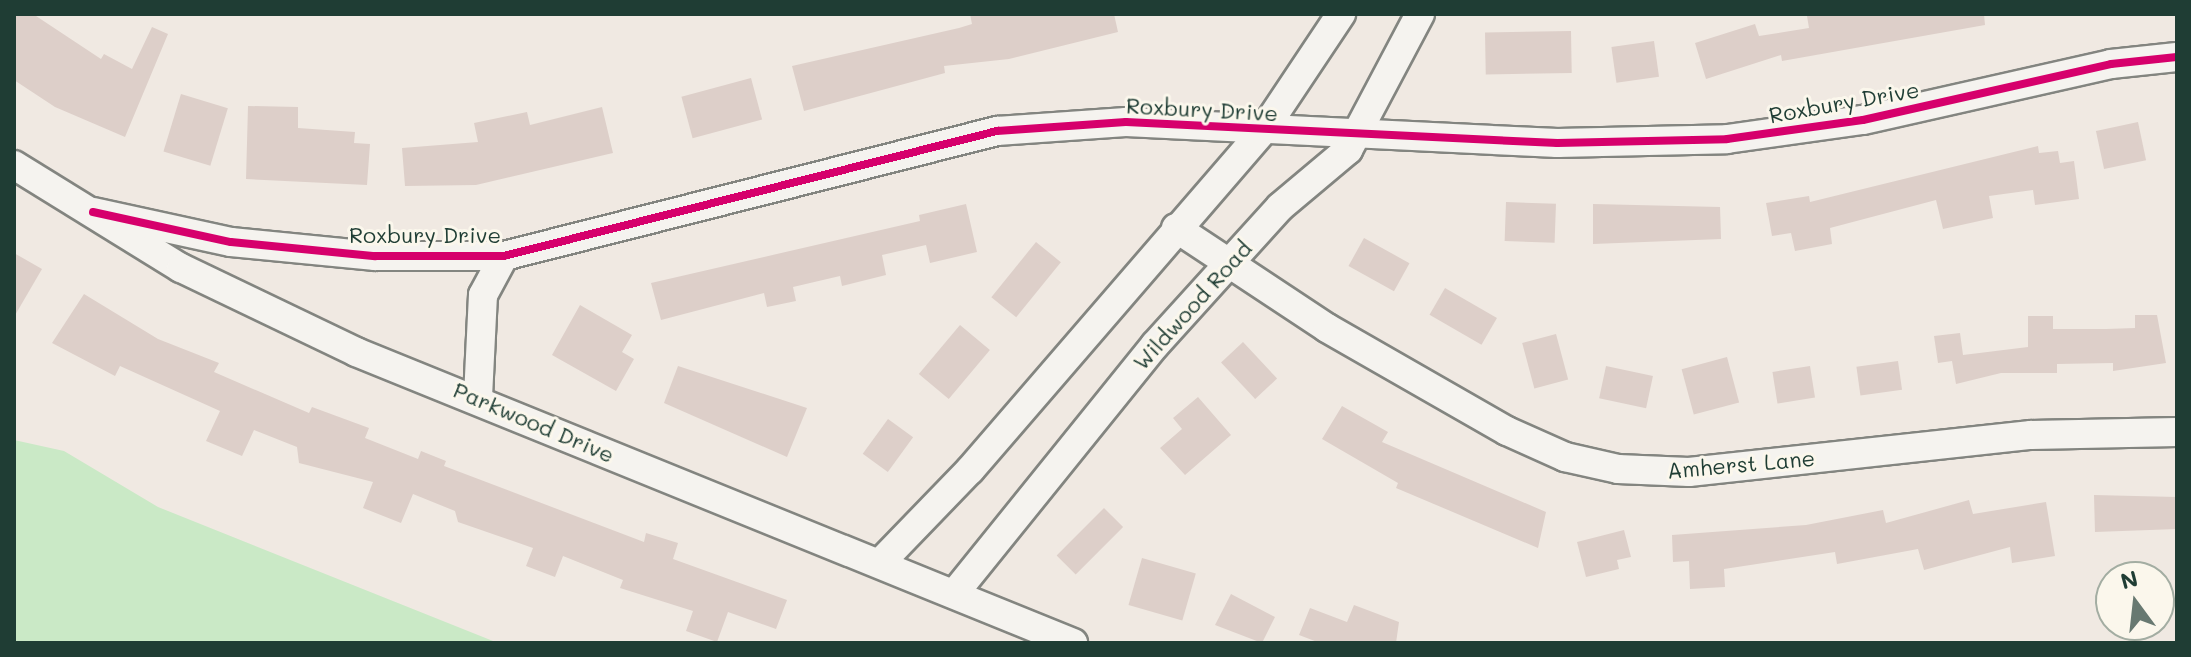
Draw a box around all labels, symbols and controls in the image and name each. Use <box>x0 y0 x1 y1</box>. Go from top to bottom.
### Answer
street label: Roxbury Drive <box>1767 76 1921 128</box>
street label: Roxbury Drive <box>1125 92 1279 126</box>
street label: Roxbury Drive <box>349 222 501 248</box>
street label: Wildwood Road <box>1127 235 1257 375</box>
street label: Parkwood Drive <box>450 376 618 468</box>
street label: Amherst Lane <box>1666 444 1816 484</box>
north arrow <box>2095 561 2175 641</box>
text: N <box>2117 563 2141 595</box>

